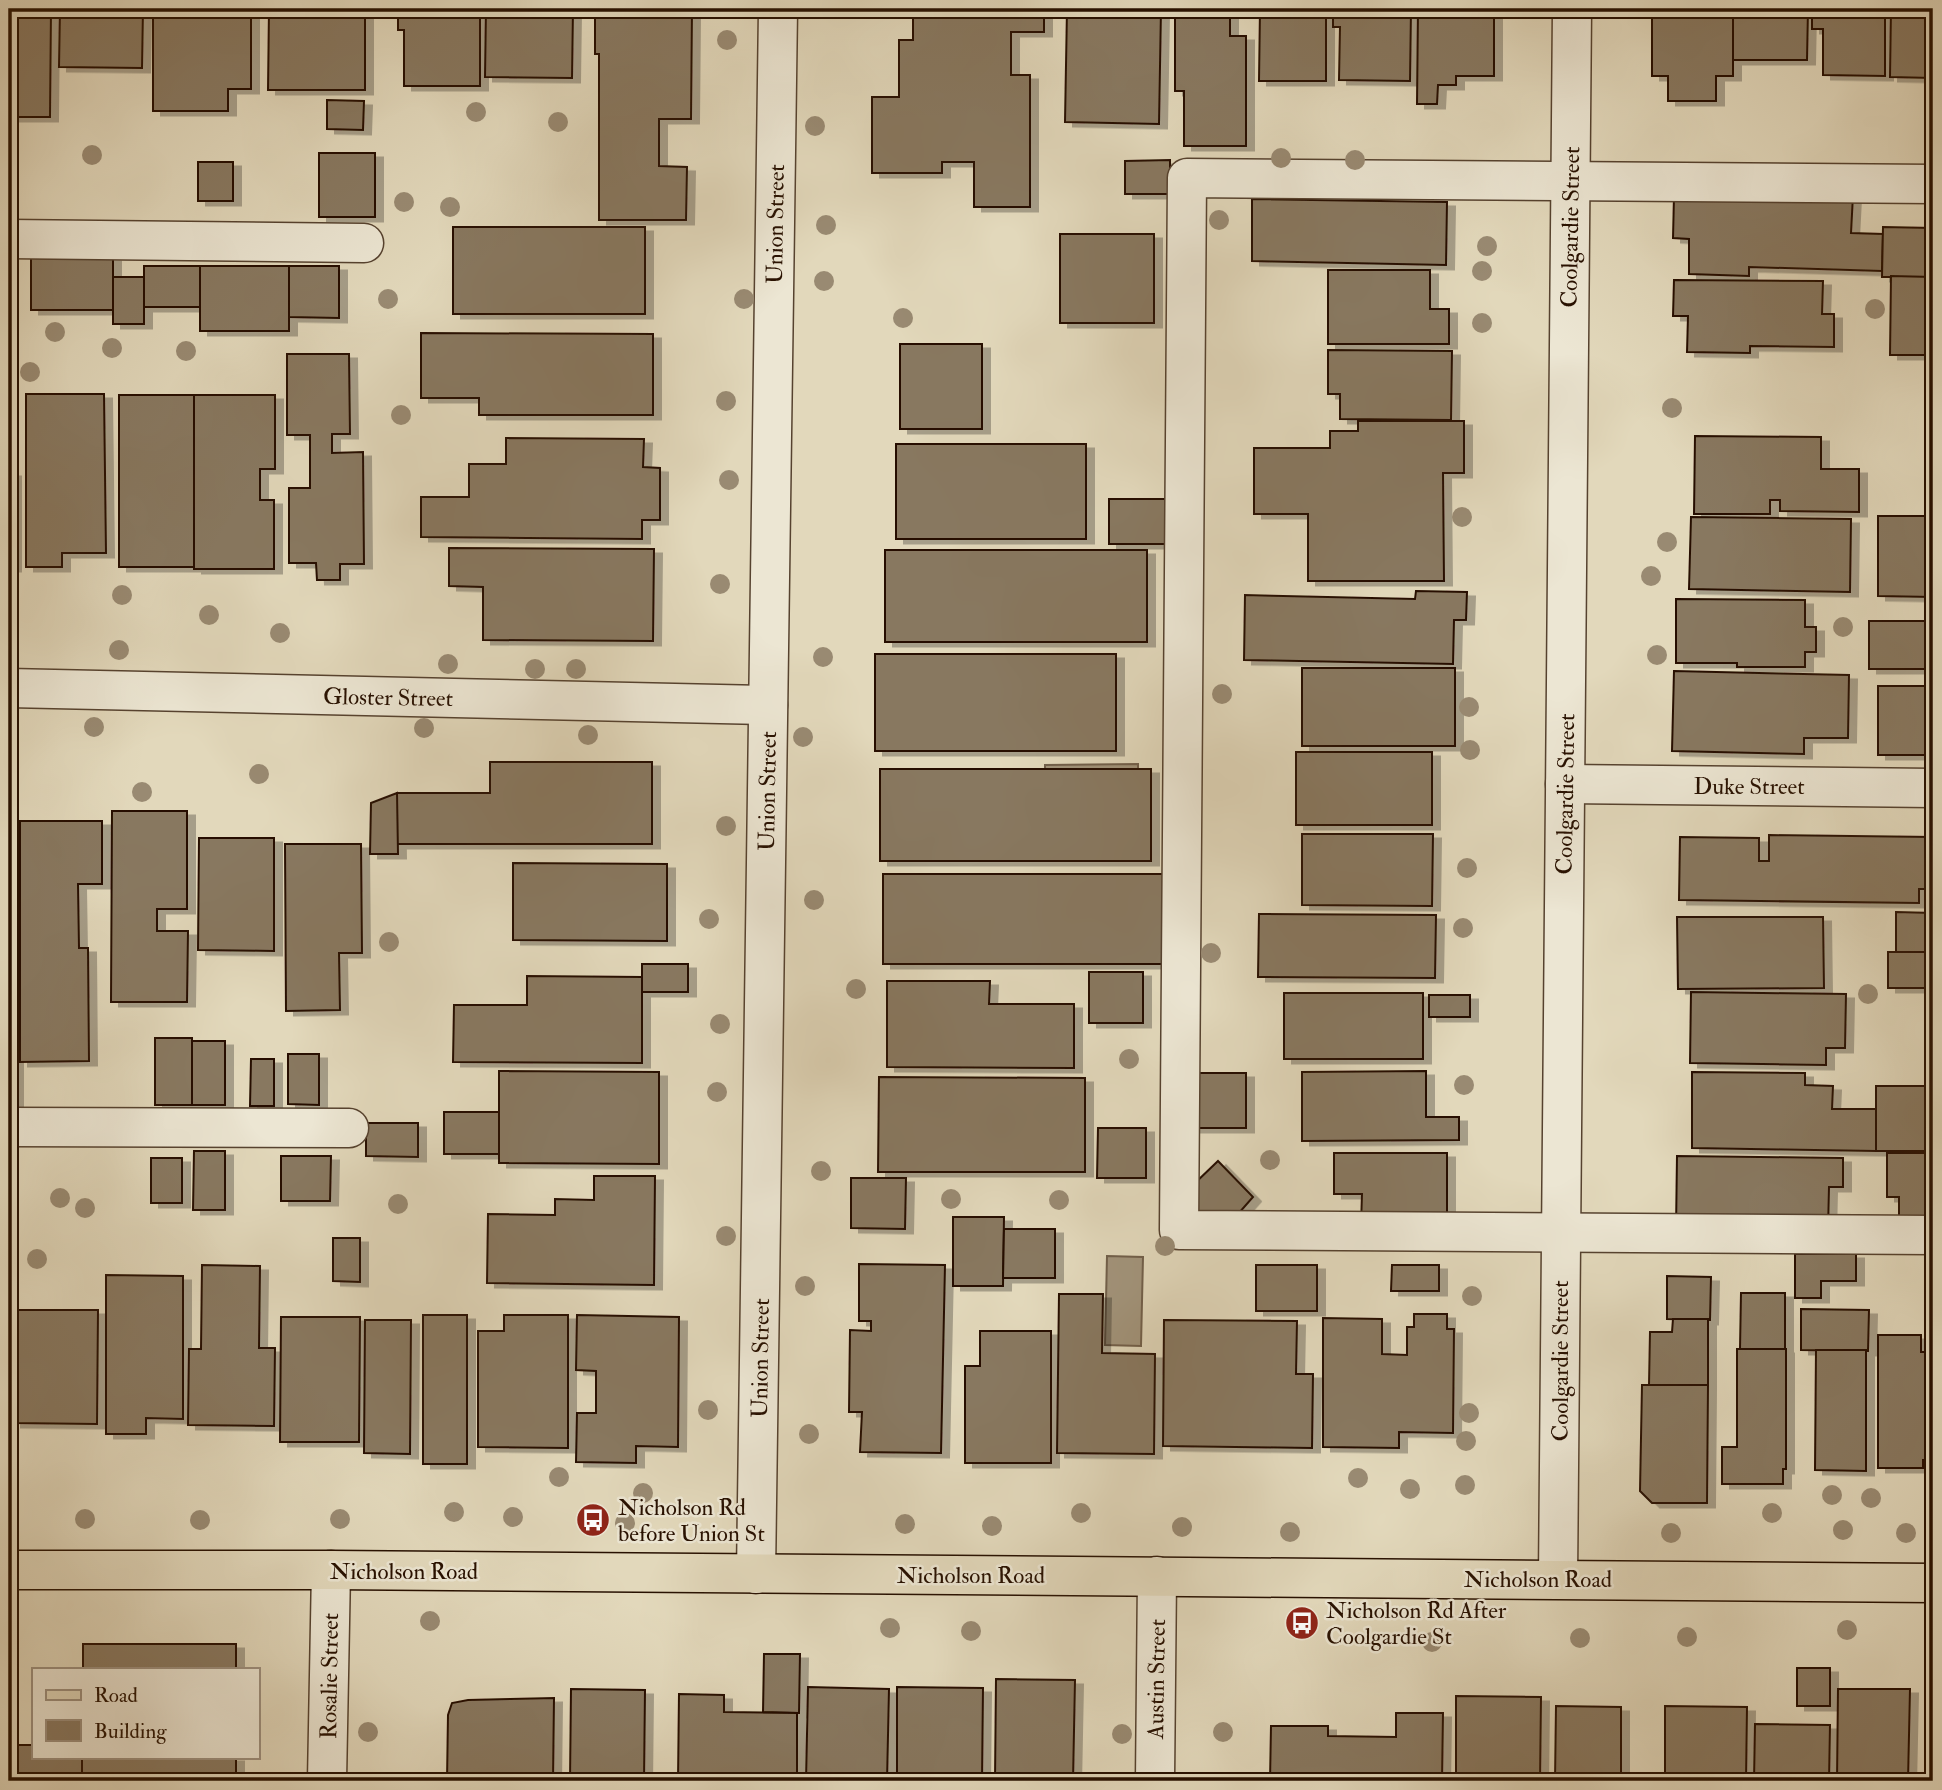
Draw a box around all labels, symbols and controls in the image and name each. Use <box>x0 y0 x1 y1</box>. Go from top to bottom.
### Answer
street label: Coolgardie Street <box>1555 146 1586 308</box>
street label: Union Street <box>760 164 791 284</box>
street label: Gloster Street <box>323 682 453 713</box>
street label: Coolgardie Street <box>1550 713 1581 875</box>
street label: Union Street <box>752 731 783 851</box>
street label: Duke Street <box>1693 772 1805 801</box>
street label: Coolgardie Street <box>1546 1280 1575 1442</box>
street label: Union Street <box>745 1298 776 1418</box>
place label: Nicholson Rd before Union St <box>618 1493 765 1548</box>
bus stop icon: Nicholson Rd before Union St <box>574 1501 612 1539</box>
street label: Nicholson Road <box>330 1557 478 1586</box>
street label: Nicholson Road <box>897 1561 1045 1590</box>
street label: Nicholson Road <box>1464 1565 1612 1594</box>
place label: Nicholson Rd After Coolgardie St <box>1326 1596 1507 1651</box>
bus stop icon: Nicholson Rd After Coolgardie St <box>1283 1604 1321 1642</box>
street label: Rosalie Street <box>314 1613 345 1739</box>
street label: Austin Street <box>1141 1619 1172 1740</box>
legend <box>32 1668 259 1758</box>
text: Road <box>94 1682 139 1709</box>
text: Building <box>94 1718 167 1745</box>

